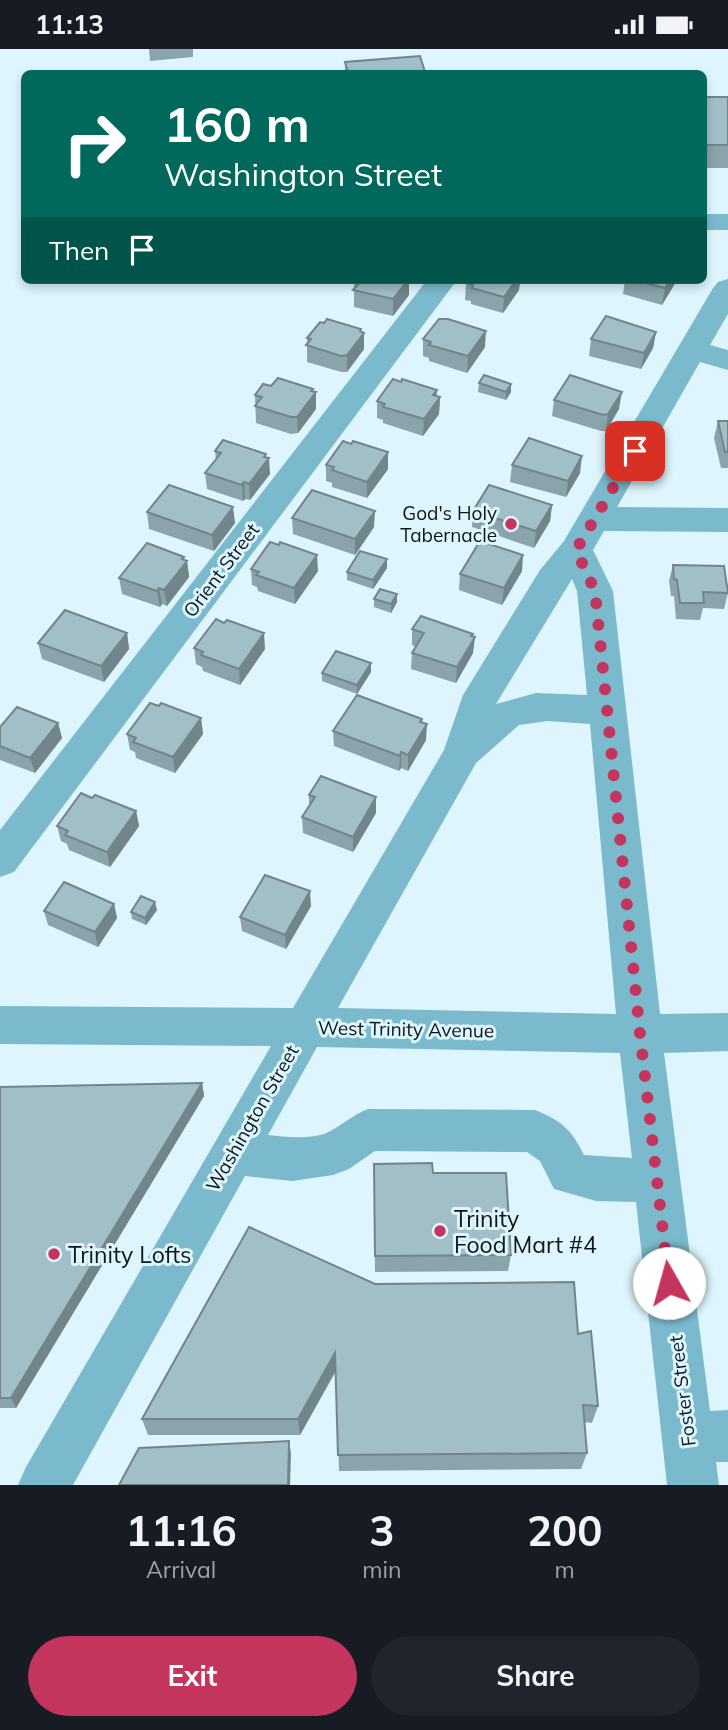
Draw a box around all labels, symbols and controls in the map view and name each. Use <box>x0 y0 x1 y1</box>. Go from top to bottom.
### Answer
text: 11:13 <box>35 8 104 41</box>
text: 160 m <box>164 93 310 154</box>
icon: right <box>49 98 140 189</box>
text: Washington Street <box>164 154 442 194</box>
icon: arrive <box>123 231 161 269</box>
text: Then <box>49 234 109 267</box>
pin <box>605 421 665 481</box>
icon: arrive <box>616 432 654 470</box>
place label: God's Holy Tabernacle <box>400 501 497 547</box>
marker: God's Holy Tabernacle <box>503 516 519 532</box>
street label: Orient Street <box>178 518 264 622</box>
street label: West Trinity Avenue <box>318 1015 494 1043</box>
street label: Washington Street <box>200 1040 304 1196</box>
place label: Trinity Food Mart #4 <box>454 1204 597 1259</box>
marker: Trinity Food Mart #4 <box>432 1223 448 1239</box>
place label: Trinity Lofts <box>68 1240 191 1269</box>
marker: Trinity Lofts <box>46 1246 62 1262</box>
position arrow <box>632 1246 706 1320</box>
street label: Foster Street <box>663 1334 701 1448</box>
text: 11:16 <box>126 1504 237 1557</box>
text: 3 <box>369 1504 394 1557</box>
text: 200 <box>527 1504 602 1557</box>
text: Arrival <box>146 1555 216 1584</box>
text: min <box>362 1555 401 1584</box>
text: m <box>555 1555 575 1584</box>
button: Exit <box>28 1636 357 1716</box>
button: Share <box>371 1636 700 1716</box>

